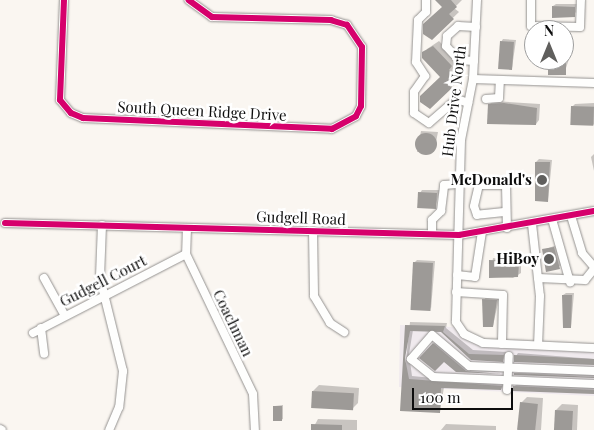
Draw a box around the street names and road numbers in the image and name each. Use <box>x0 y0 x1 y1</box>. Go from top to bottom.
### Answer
street label: Hub Drive North <box>438 44 470 158</box>
street label: South Queen Ridge Drive <box>117 98 287 124</box>
street label: Gudgell Road <box>256 207 346 229</box>
street label: Gudgell Court <box>57 251 149 311</box>
street label: Coachman <box>209 287 257 359</box>

